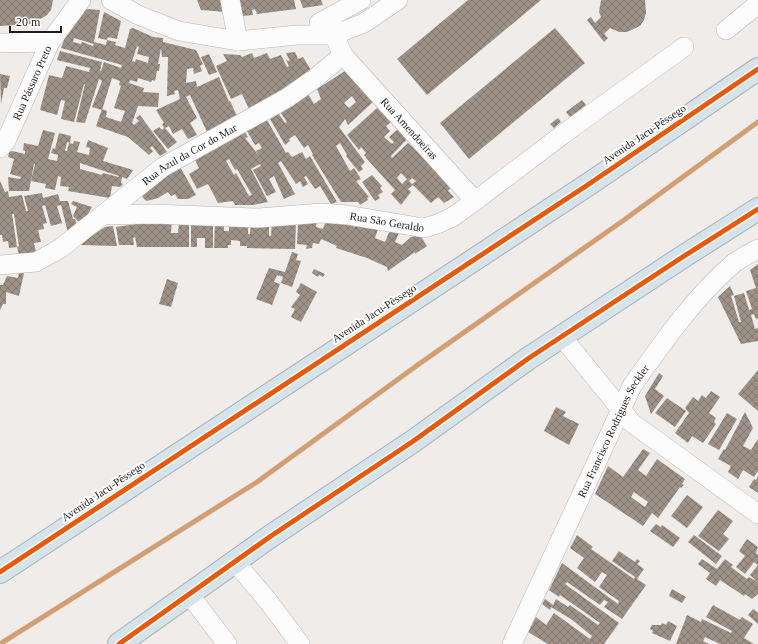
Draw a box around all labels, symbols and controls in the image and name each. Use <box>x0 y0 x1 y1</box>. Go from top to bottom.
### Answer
scale bar <box>10 8 61 34</box>
text: 20 m <box>16 15 41 29</box>
street label: Rua Pássaro Preto <box>10 43 54 122</box>
street label: Rua Amendoeiras <box>379 95 440 162</box>
street label: Avenida Jacu-Pêssego <box>600 101 688 166</box>
street label: Rua Azul da Cor do Mar <box>139 121 239 187</box>
street label: Rua São Geraldo <box>349 210 426 234</box>
street label: Avenida Jacu-Pêssego <box>330 281 419 345</box>
street label: Rua Francisco Rodrigues Seckler <box>575 362 651 499</box>
street label: Avenida Jacu-Pêssego <box>59 458 147 523</box>

